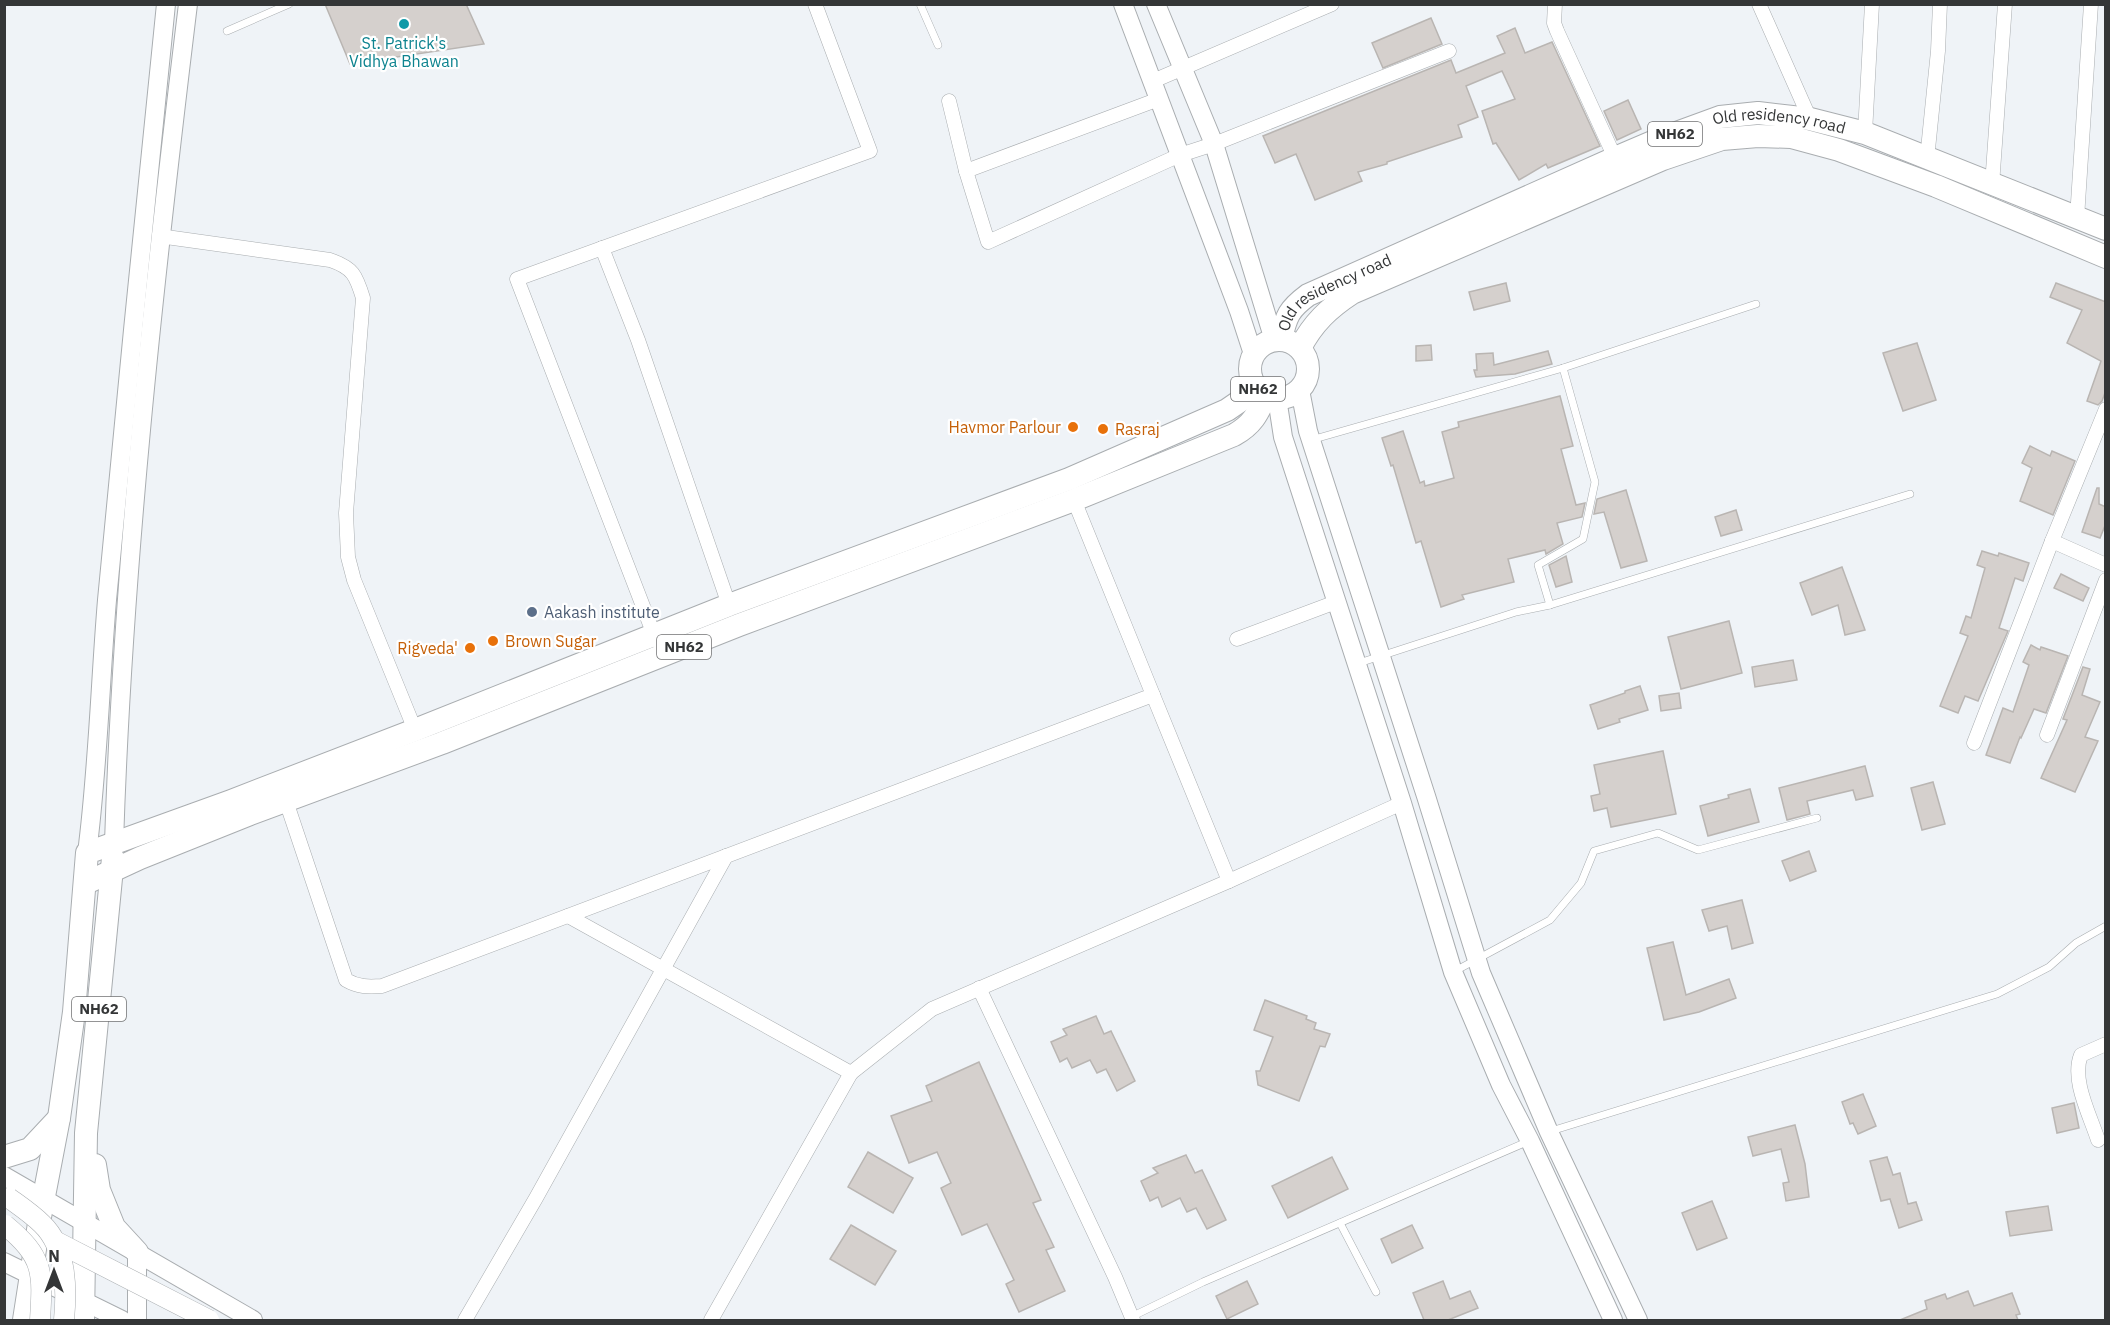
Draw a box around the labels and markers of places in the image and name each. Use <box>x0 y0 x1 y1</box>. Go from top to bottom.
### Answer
marker: St. Patrick's Vidhya Bhawan <box>397 17 411 31</box>
place label: St. Patrick's Vidhya Bhawan <box>349 33 459 71</box>
place label: Havmor Parlour <box>949 417 1061 437</box>
place label: Rasraj <box>1115 419 1160 439</box>
marker: Havmor Parlour <box>1066 420 1080 434</box>
marker: Rasraj <box>1096 422 1110 436</box>
place label: Aakash institute <box>544 602 660 622</box>
marker: Aakash institute <box>525 605 539 619</box>
place label: Brown Sugar <box>505 631 597 651</box>
marker: Brown Sugar <box>486 634 500 648</box>
place label: Rigveda' <box>397 638 458 658</box>
marker: Rigveda' <box>463 641 477 655</box>

